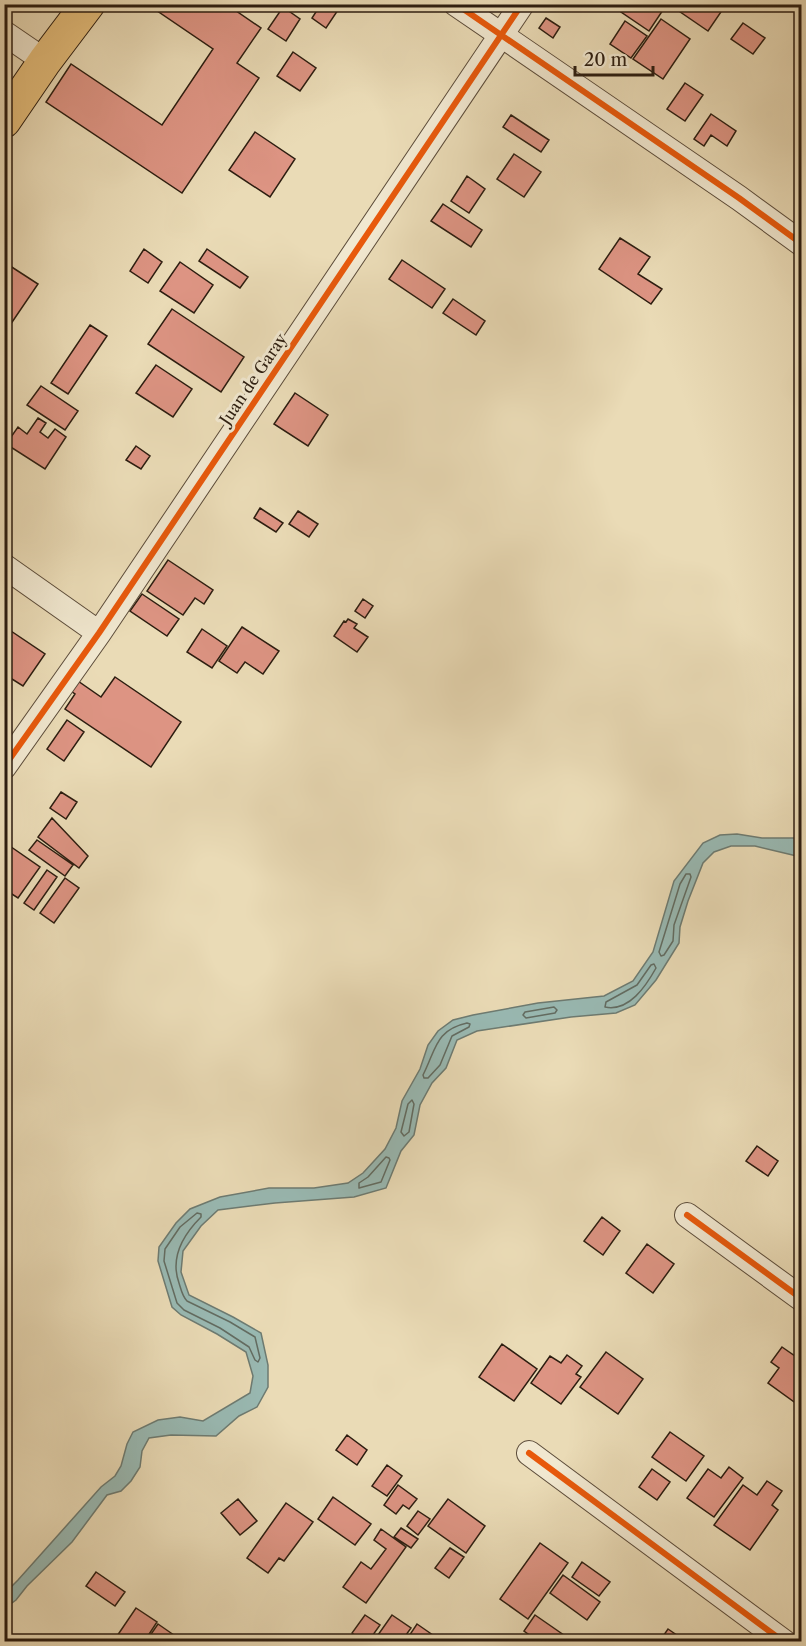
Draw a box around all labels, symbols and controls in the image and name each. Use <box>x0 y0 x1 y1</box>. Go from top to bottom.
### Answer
scale bar <box>575 39 653 77</box>
text: 20 m <box>584 49 628 71</box>
street label: Juan de Garay <box>213 329 292 431</box>

